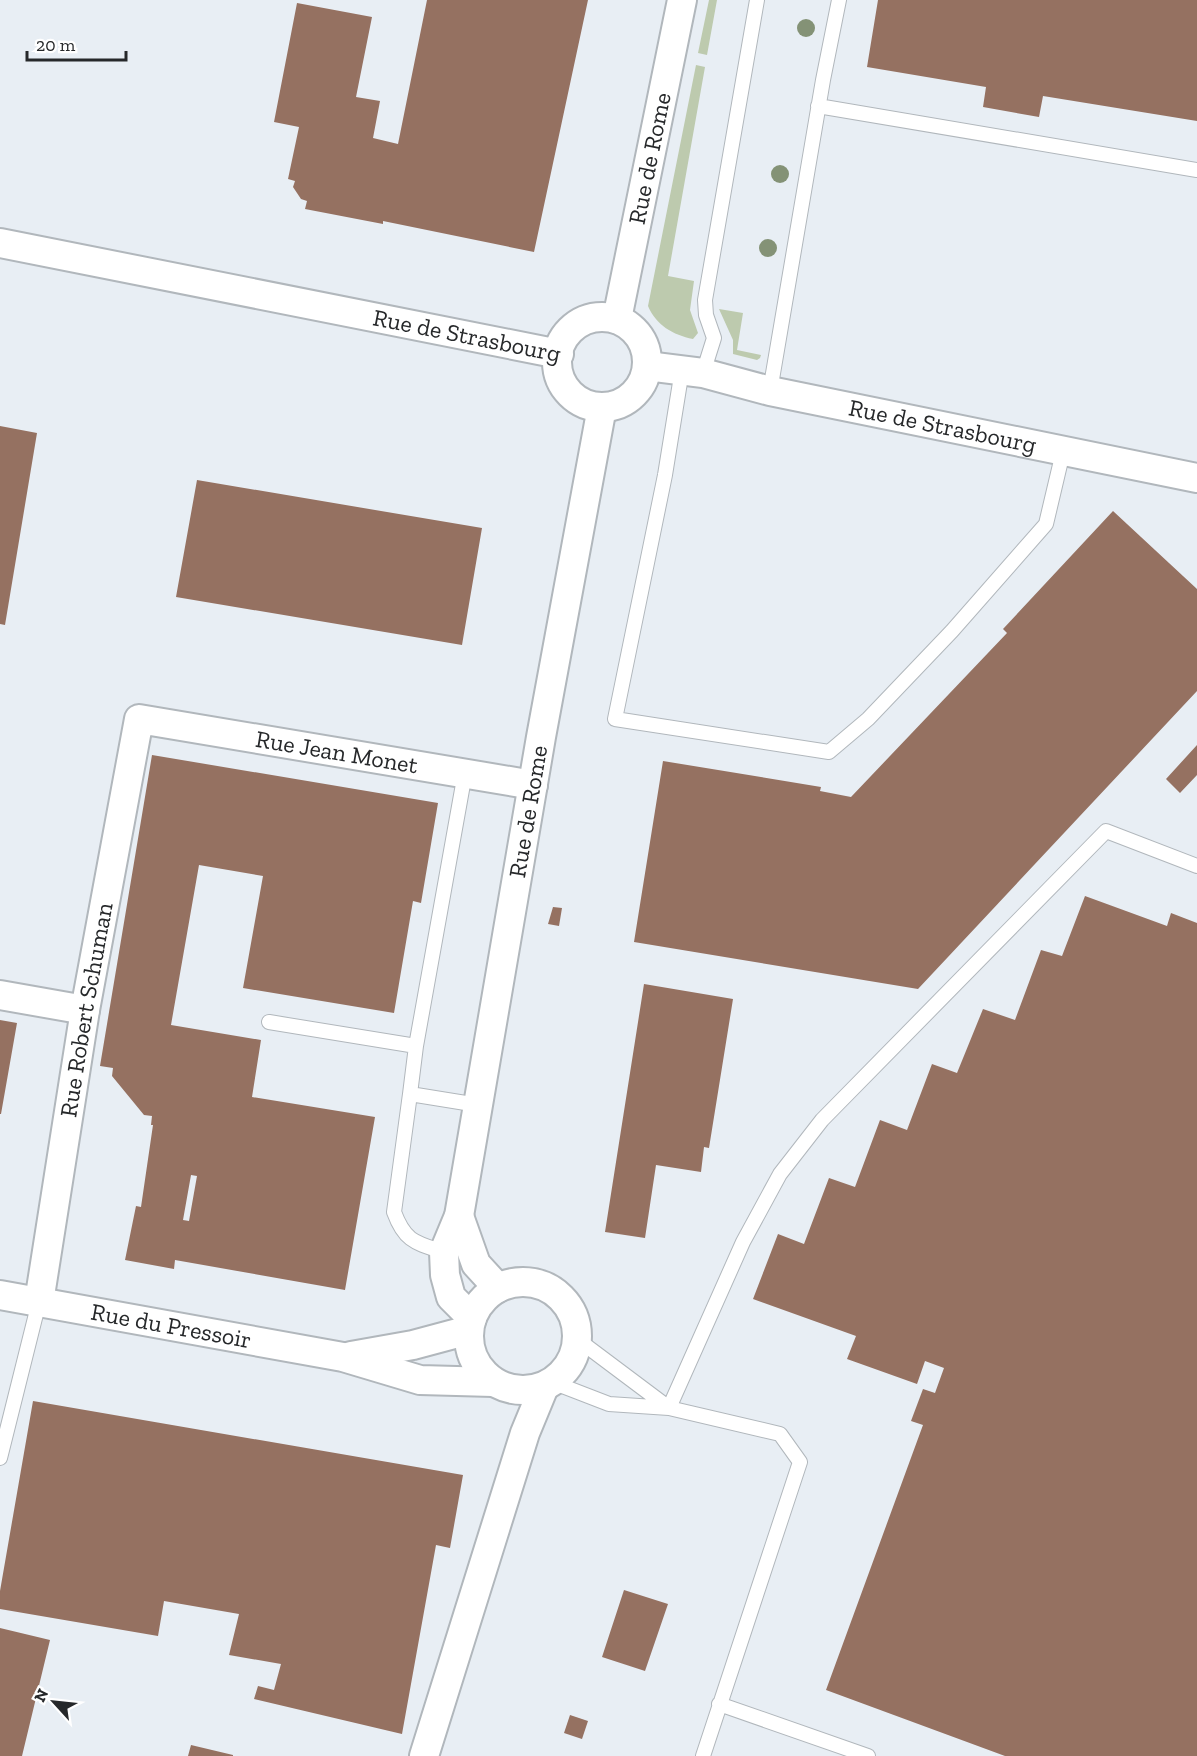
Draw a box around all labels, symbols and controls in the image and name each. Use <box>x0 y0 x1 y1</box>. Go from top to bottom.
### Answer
scale bar <box>27 24 126 62</box>
text: 20 m <box>36 34 76 56</box>
street label: Rue de Rome <box>622 90 677 227</box>
street label: Rue de Strasbourg <box>371 302 563 368</box>
street label: Rue de Strasbourg <box>846 392 1039 459</box>
street label: Rue Jean Monet <box>254 724 420 779</box>
street label: Rue de Rome <box>502 743 553 880</box>
street label: Rue Robert Schuman <box>53 900 119 1119</box>
street label: Rue du Pressoir <box>89 1297 254 1354</box>
north arrow <box>24 1672 84 1732</box>
text: N <box>30 1686 52 1705</box>

